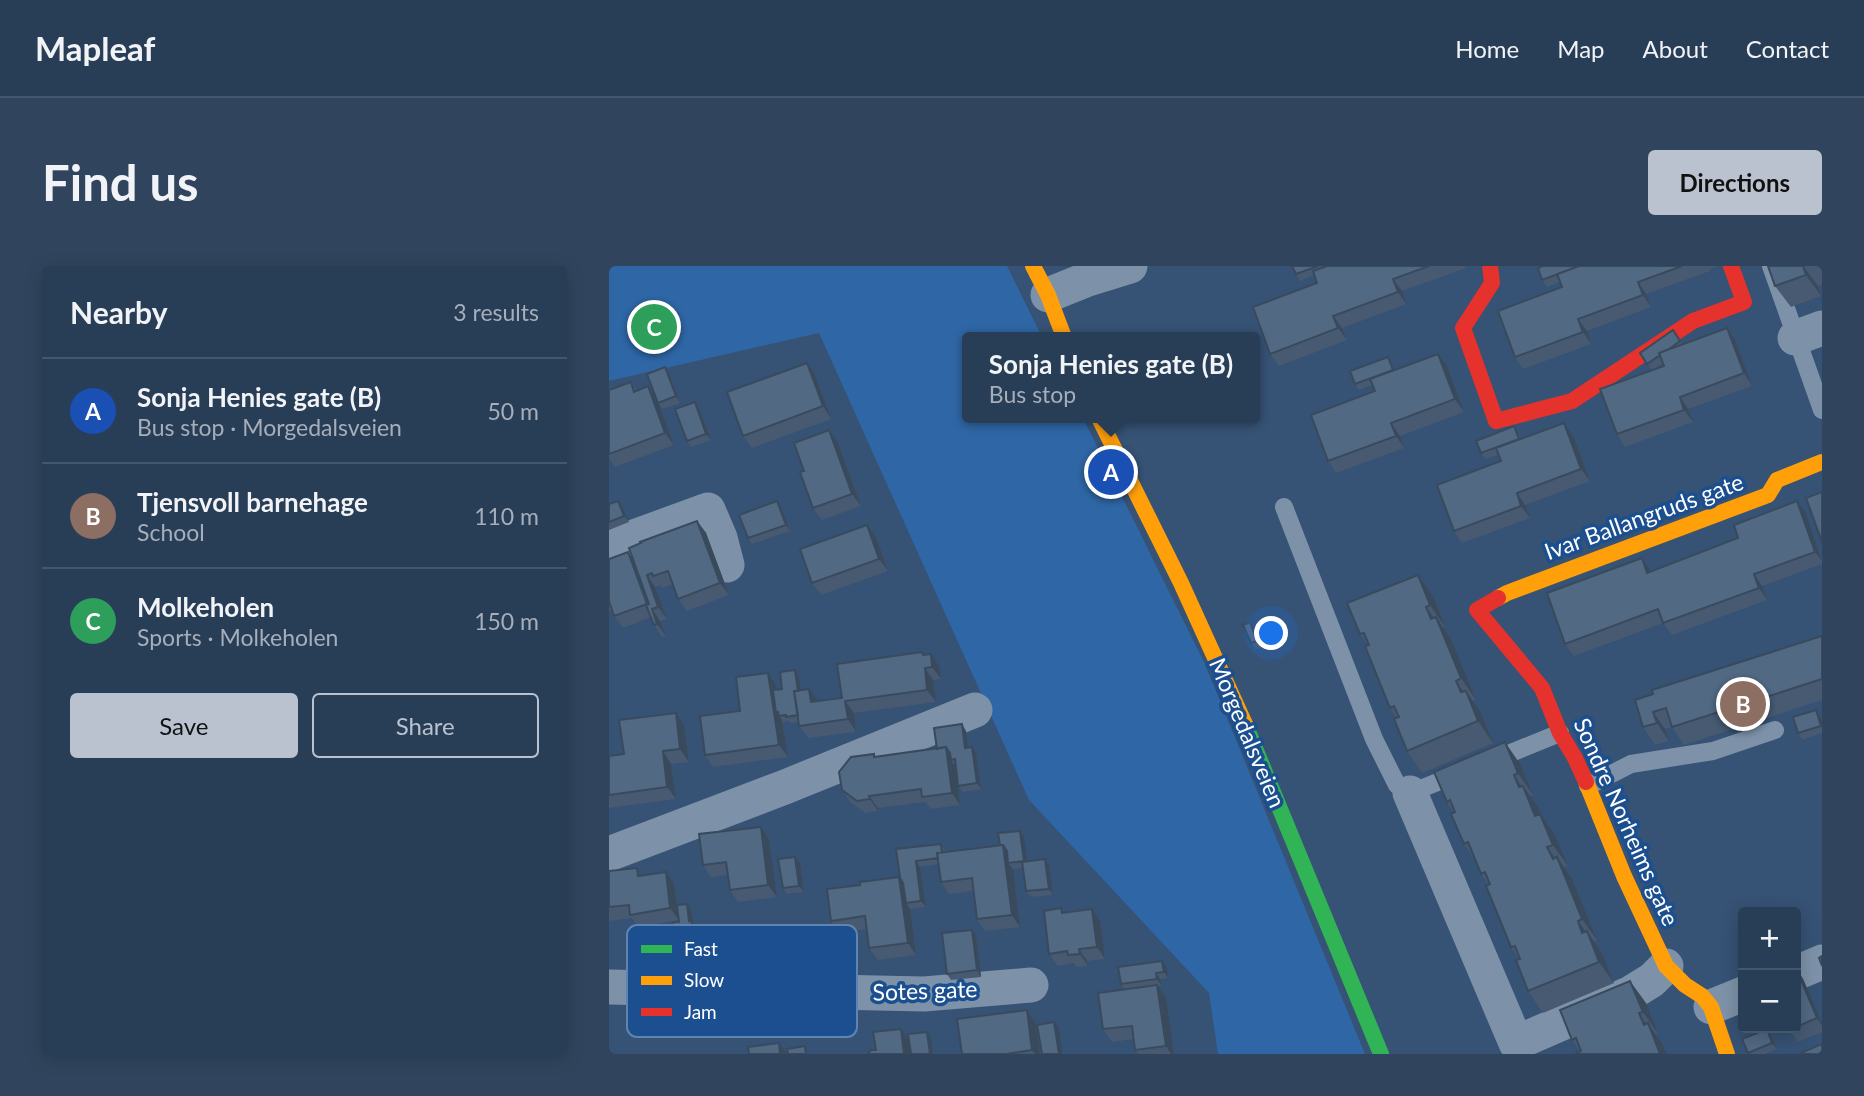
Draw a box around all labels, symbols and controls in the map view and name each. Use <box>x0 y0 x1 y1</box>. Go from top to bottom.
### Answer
text: Mapleaf <box>35 28 155 68</box>
text: Home <box>1455 34 1519 63</box>
text: Map <box>1557 34 1605 63</box>
text: About <box>1643 34 1708 63</box>
text: Contact <box>1746 34 1829 63</box>
button: Directions <box>1648 150 1822 215</box>
text: Find us <box>42 153 199 211</box>
text: Nearby <box>70 294 168 330</box>
text: 3 results <box>453 298 539 326</box>
pin: C <box>631 301 677 353</box>
popup <box>962 332 1260 423</box>
text: Sonja Henies gate (B) <box>989 348 1233 380</box>
text: Bus stop <box>989 380 1076 408</box>
text: Sonja Henies gate (B) <box>137 381 381 413</box>
text: A <box>85 397 101 425</box>
text: 50 m <box>488 397 539 425</box>
text: Bus stop · Morgedalsveien <box>137 413 402 441</box>
pin: A <box>1088 446 1134 498</box>
street label: Ivar Ballangruds gate <box>1540 467 1747 565</box>
text: Tjensvoll barnehage <box>137 486 368 518</box>
text: B <box>85 502 101 530</box>
text: 110 m <box>474 502 539 530</box>
text: School <box>137 518 205 546</box>
text: Molkeholen <box>137 591 274 623</box>
text: C <box>85 607 101 635</box>
text: 150 m <box>474 607 539 635</box>
your location <box>1254 616 1288 650</box>
text: Sports · Molkeholen <box>137 623 338 651</box>
street label: Morgedalsveien <box>1204 654 1292 812</box>
pin: B <box>1720 678 1766 730</box>
button: Save <box>70 693 298 758</box>
button: Share <box>312 693 539 758</box>
street label: Sondre Norheims gate <box>1568 713 1685 930</box>
map controls <box>1738 907 1801 1033</box>
button: + <box>1738 907 1801 970</box>
legend <box>627 925 857 1037</box>
text: Fast <box>684 937 718 960</box>
text: Slow <box>684 968 724 991</box>
button: − <box>1738 970 1801 1033</box>
street label: Sotes gate <box>872 974 978 1006</box>
text: Jam <box>684 1000 717 1023</box>

